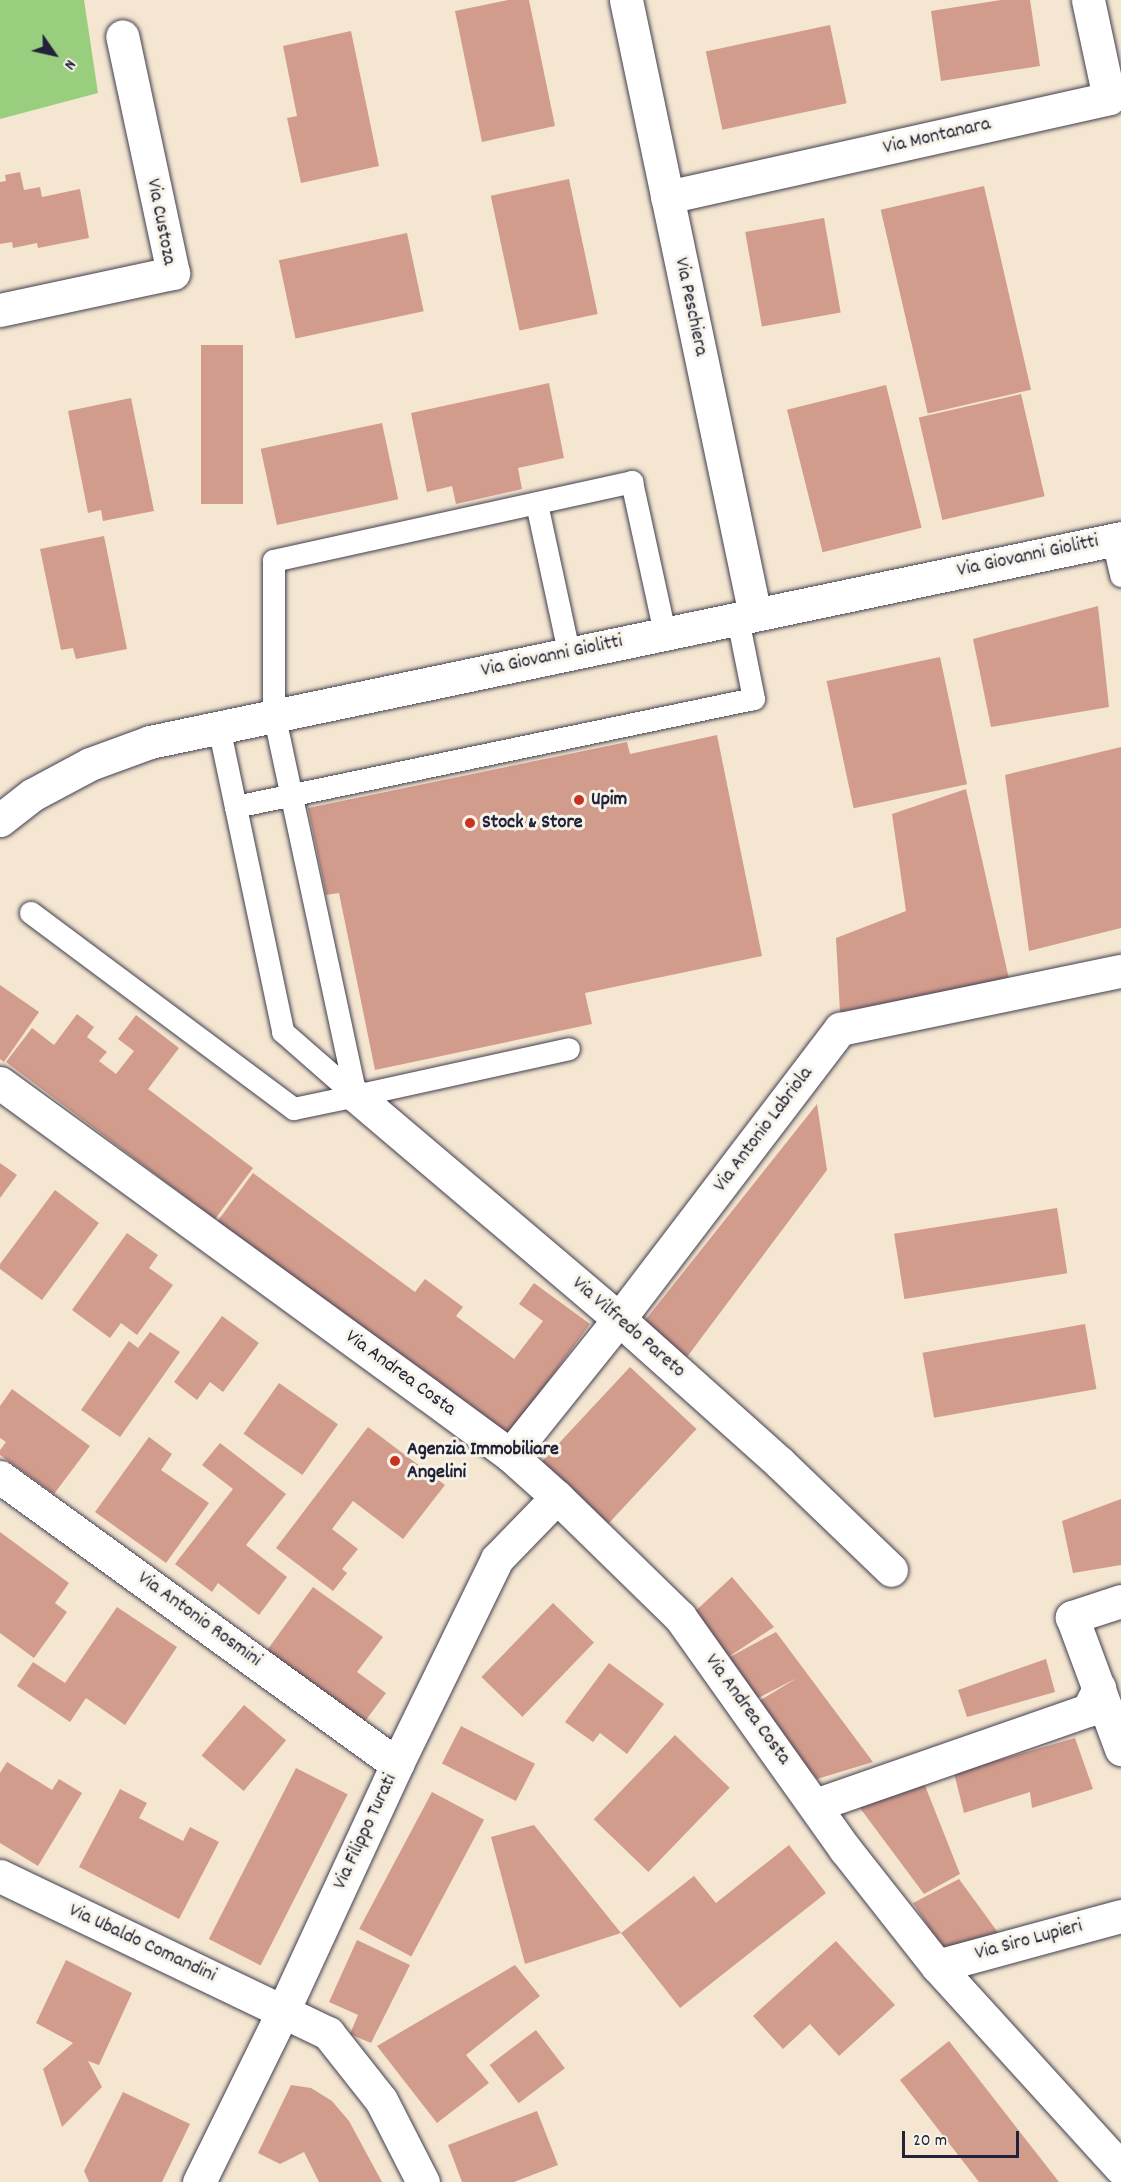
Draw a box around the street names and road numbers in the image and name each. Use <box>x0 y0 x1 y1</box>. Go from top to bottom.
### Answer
street label: Via Montanara <box>881 113 993 161</box>
street label: Via Custoza <box>140 177 180 267</box>
street label: Via Peschiera <box>668 256 712 358</box>
street label: Via Giovanni Giolitti <box>955 530 1101 584</box>
street label: Via Giovanni Giolitti <box>479 630 625 684</box>
street label: Via Antonio Labriola <box>709 1063 819 1197</box>
street label: Via Vilfredo Pareto <box>566 1272 690 1384</box>
street label: Via Andrea Costa <box>340 1326 460 1422</box>
street label: Via Antonio Rosmini <box>132 1567 266 1673</box>
street label: Via Andrea Costa <box>699 1650 795 1770</box>
street label: Via Filippo Turati <box>329 1770 403 1894</box>
street label: Via Ubaldo Comandini <box>65 1899 219 1989</box>
street label: Via Siro Lupieri <box>973 1915 1085 1967</box>

